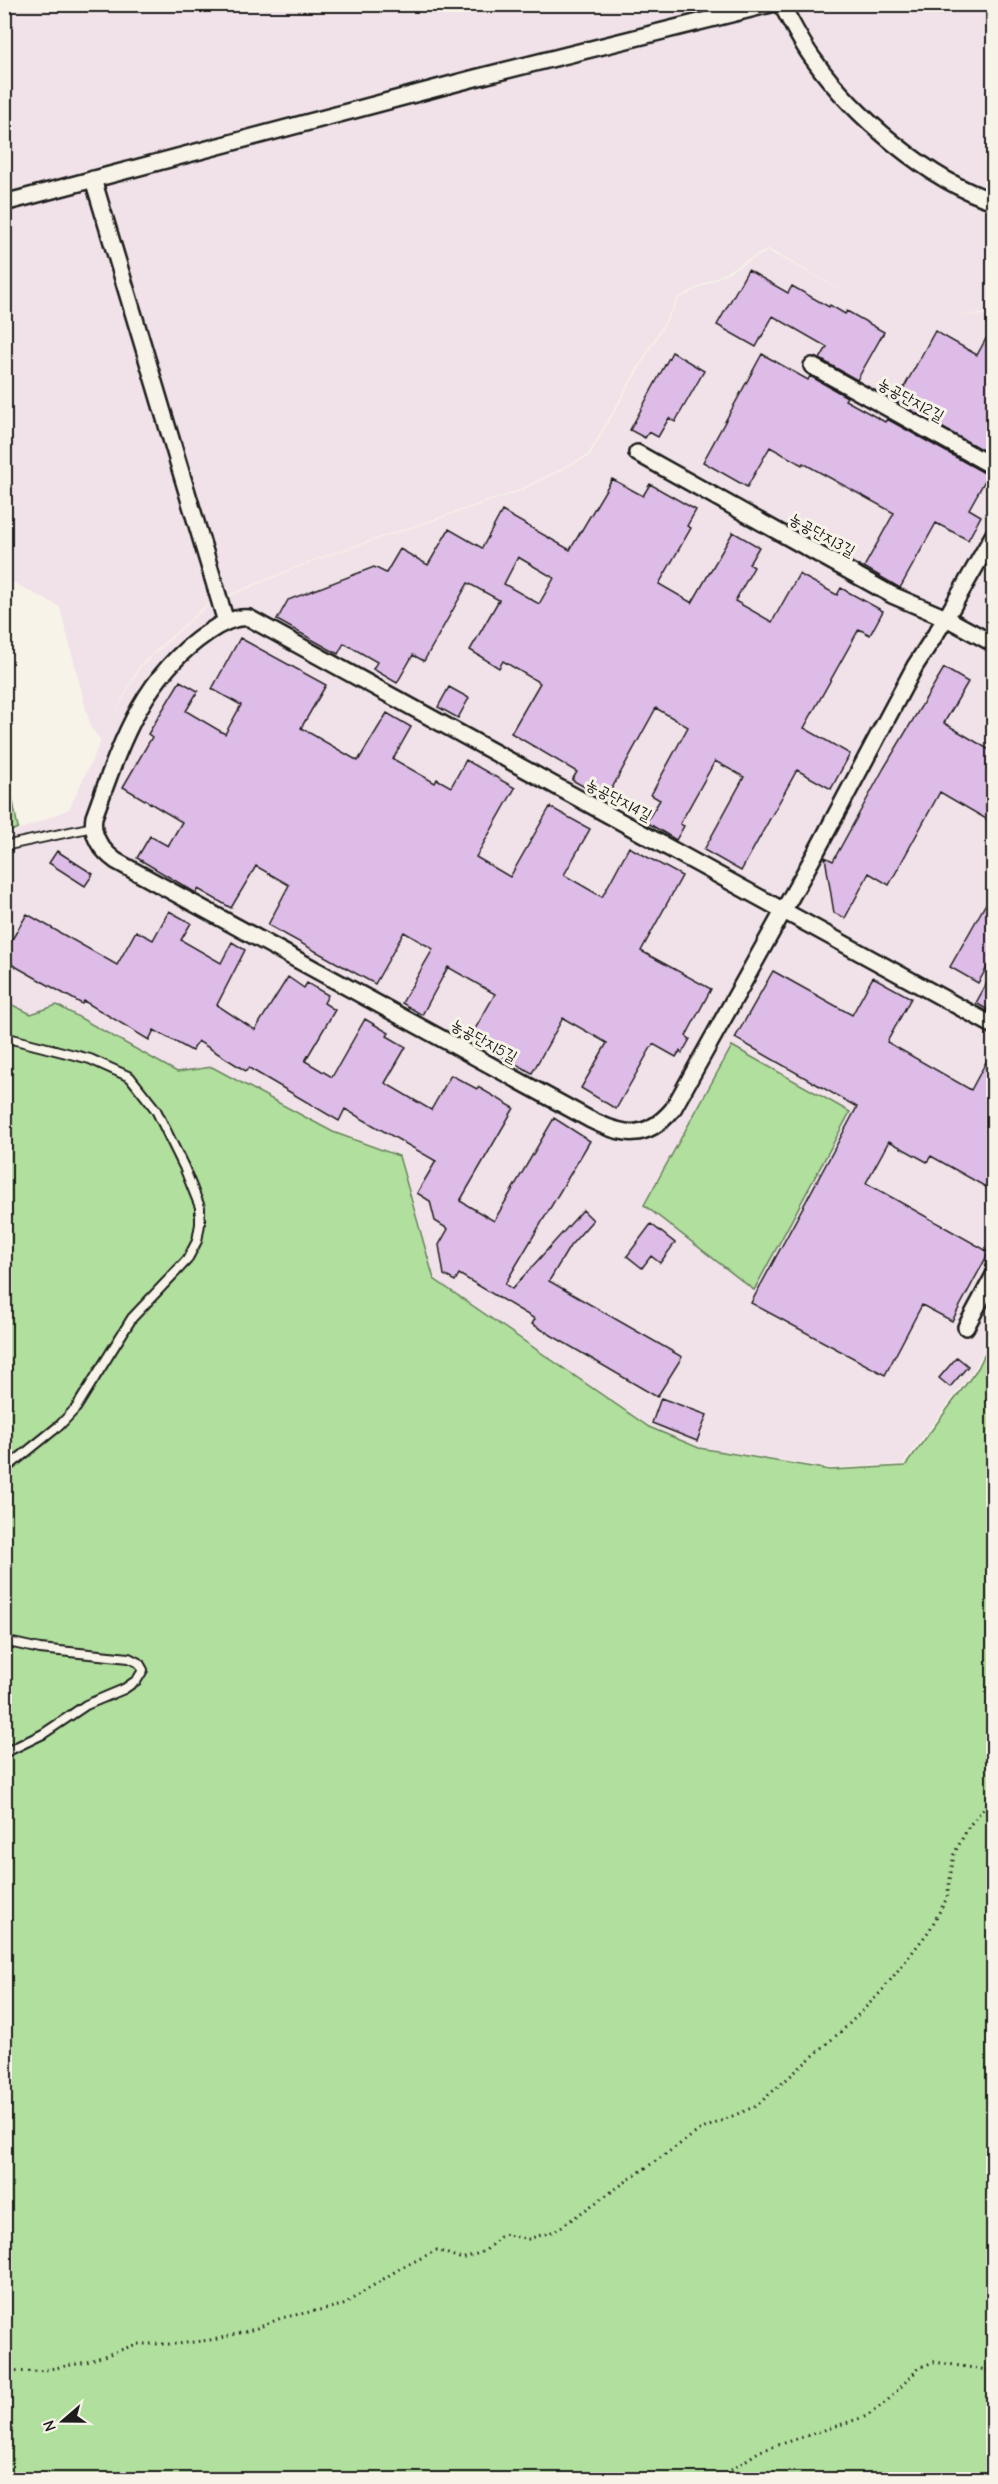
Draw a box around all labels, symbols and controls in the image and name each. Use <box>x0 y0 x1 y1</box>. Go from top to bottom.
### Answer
street label: 농공단지2길 <box>875 374 947 426</box>
street label: 농공단지3길 <box>786 510 858 560</box>
street label: 농공단지4길 <box>583 775 655 825</box>
street label: 농공단지5길 <box>448 1015 520 1067</box>
north arrow <box>33 2391 93 2451</box>
text: N <box>40 2418 60 2434</box>

